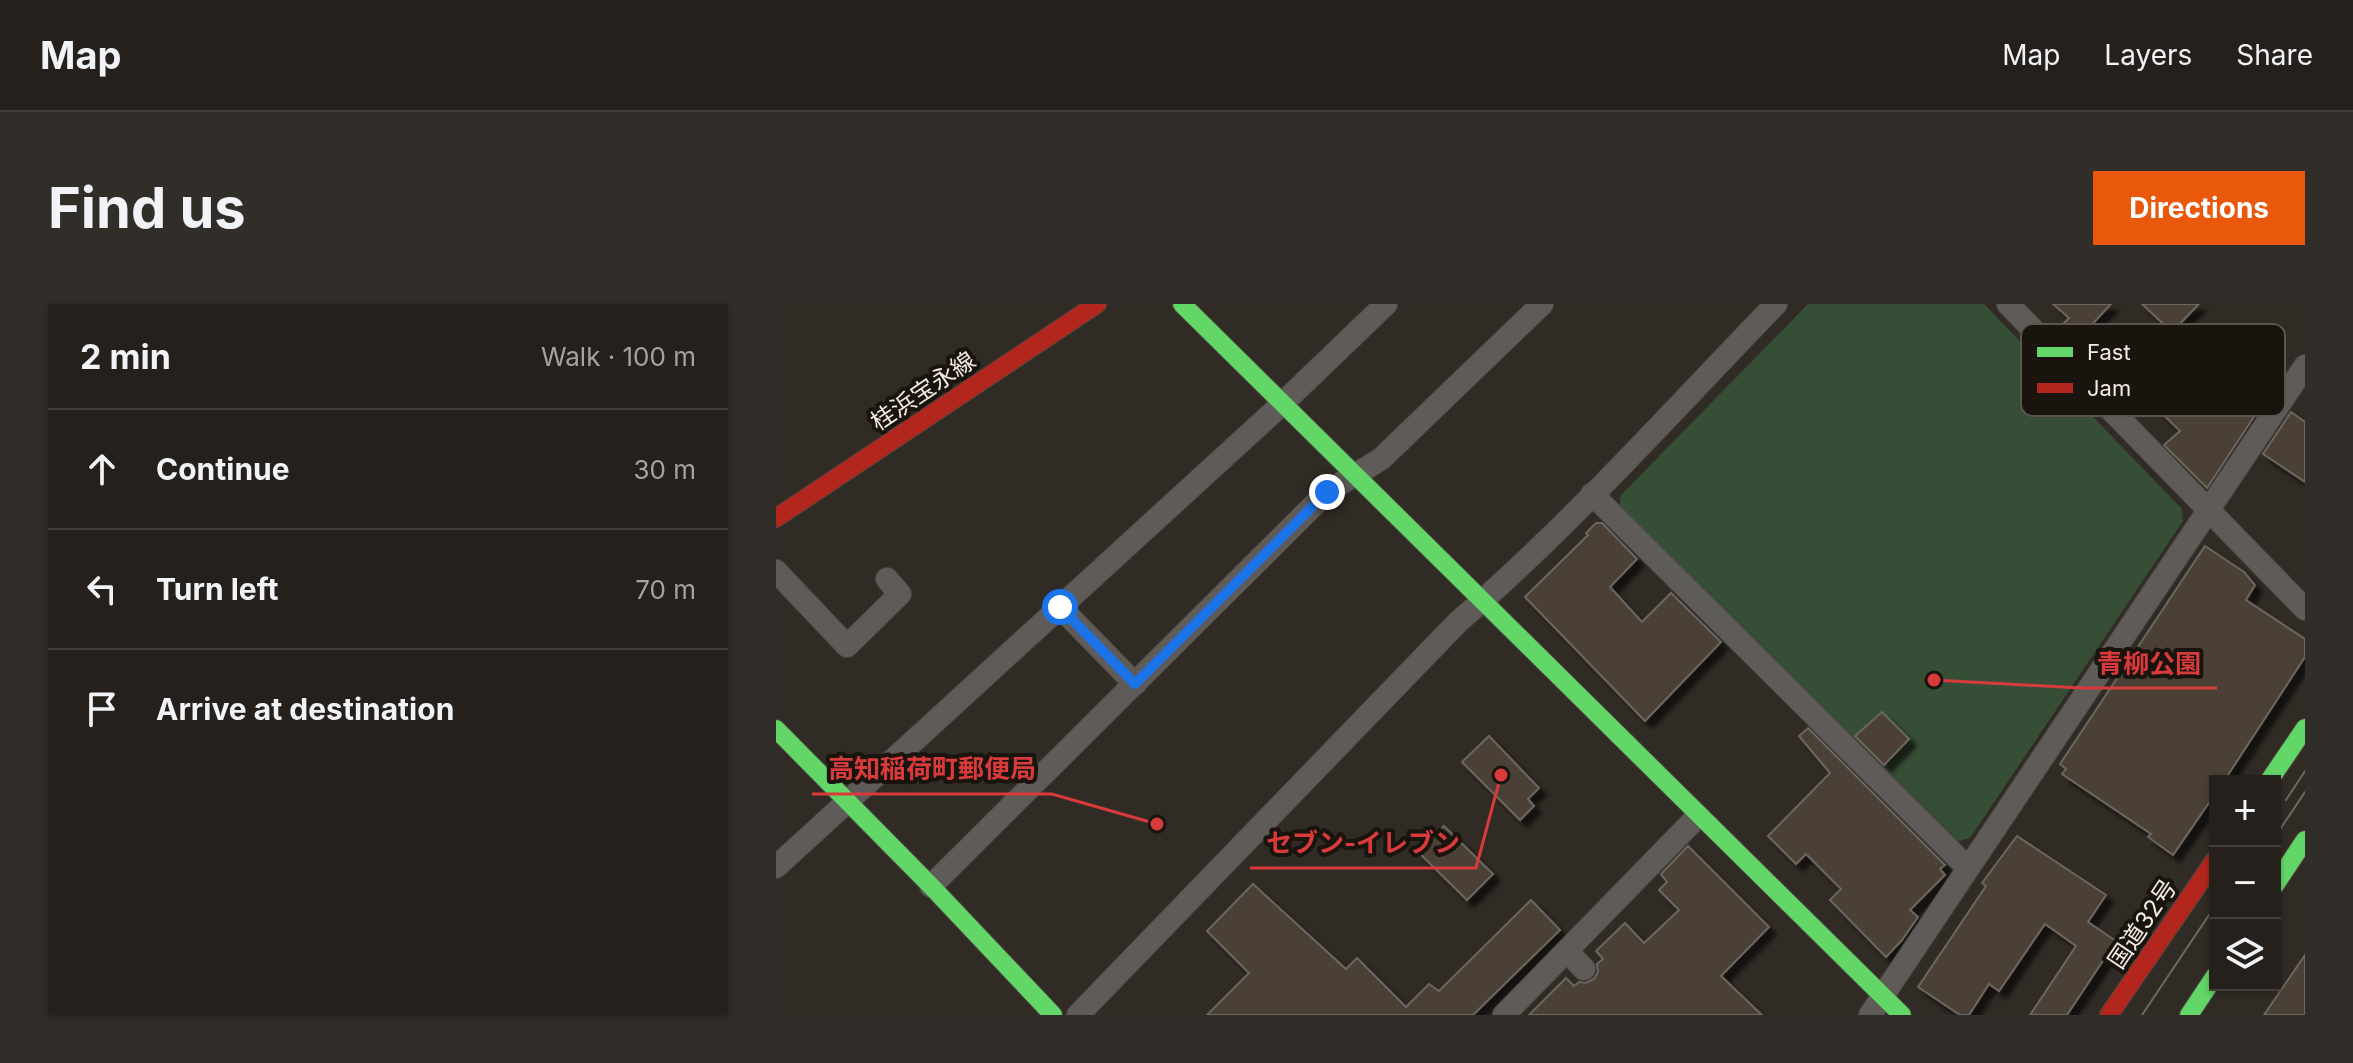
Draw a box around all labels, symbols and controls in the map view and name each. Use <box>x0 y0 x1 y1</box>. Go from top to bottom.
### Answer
text: Map <box>40 32 121 78</box>
text: Map <box>2002 38 2060 72</box>
text: Layers <box>2104 38 2192 72</box>
text: Share <box>2236 38 2313 72</box>
button: Directions <box>2093 171 2305 245</box>
text: Find us <box>48 174 246 242</box>
legend <box>2021 324 2285 416</box>
text: 2 min <box>80 336 171 377</box>
text: Fast <box>2087 339 2131 365</box>
text: Walk · 100 m <box>541 341 696 372</box>
street label: 桂浜宝永線 <box>865 345 981 437</box>
text: Jam <box>2087 375 2131 401</box>
icon: ahead <box>80 447 124 491</box>
text: Continue <box>156 451 290 487</box>
text: 30 m <box>633 454 696 485</box>
route end <box>1309 474 1345 510</box>
icon: left <box>80 567 124 611</box>
text: Turn left <box>156 571 278 607</box>
text: 70 m <box>635 574 696 605</box>
route start <box>1042 589 1078 625</box>
callout: 青柳公園 <box>2081 638 2217 688</box>
text: 青柳公園 <box>2097 648 2201 679</box>
icon: arrive <box>80 687 124 731</box>
text: Arrive at destination <box>156 691 454 727</box>
callout: 高知稲荷町郵便局 <box>812 744 1052 794</box>
text: 高知稲荷町郵便局 <box>828 753 1036 784</box>
map controls <box>2209 775 2281 991</box>
button: + <box>2209 775 2281 847</box>
callout: セブン-イレブン <box>1250 818 1476 868</box>
text: セブン-イレブン <box>1266 827 1460 858</box>
button: − <box>2209 847 2281 919</box>
street label: 国道32号 <box>2102 874 2182 974</box>
button: layers <box>2209 919 2281 991</box>

